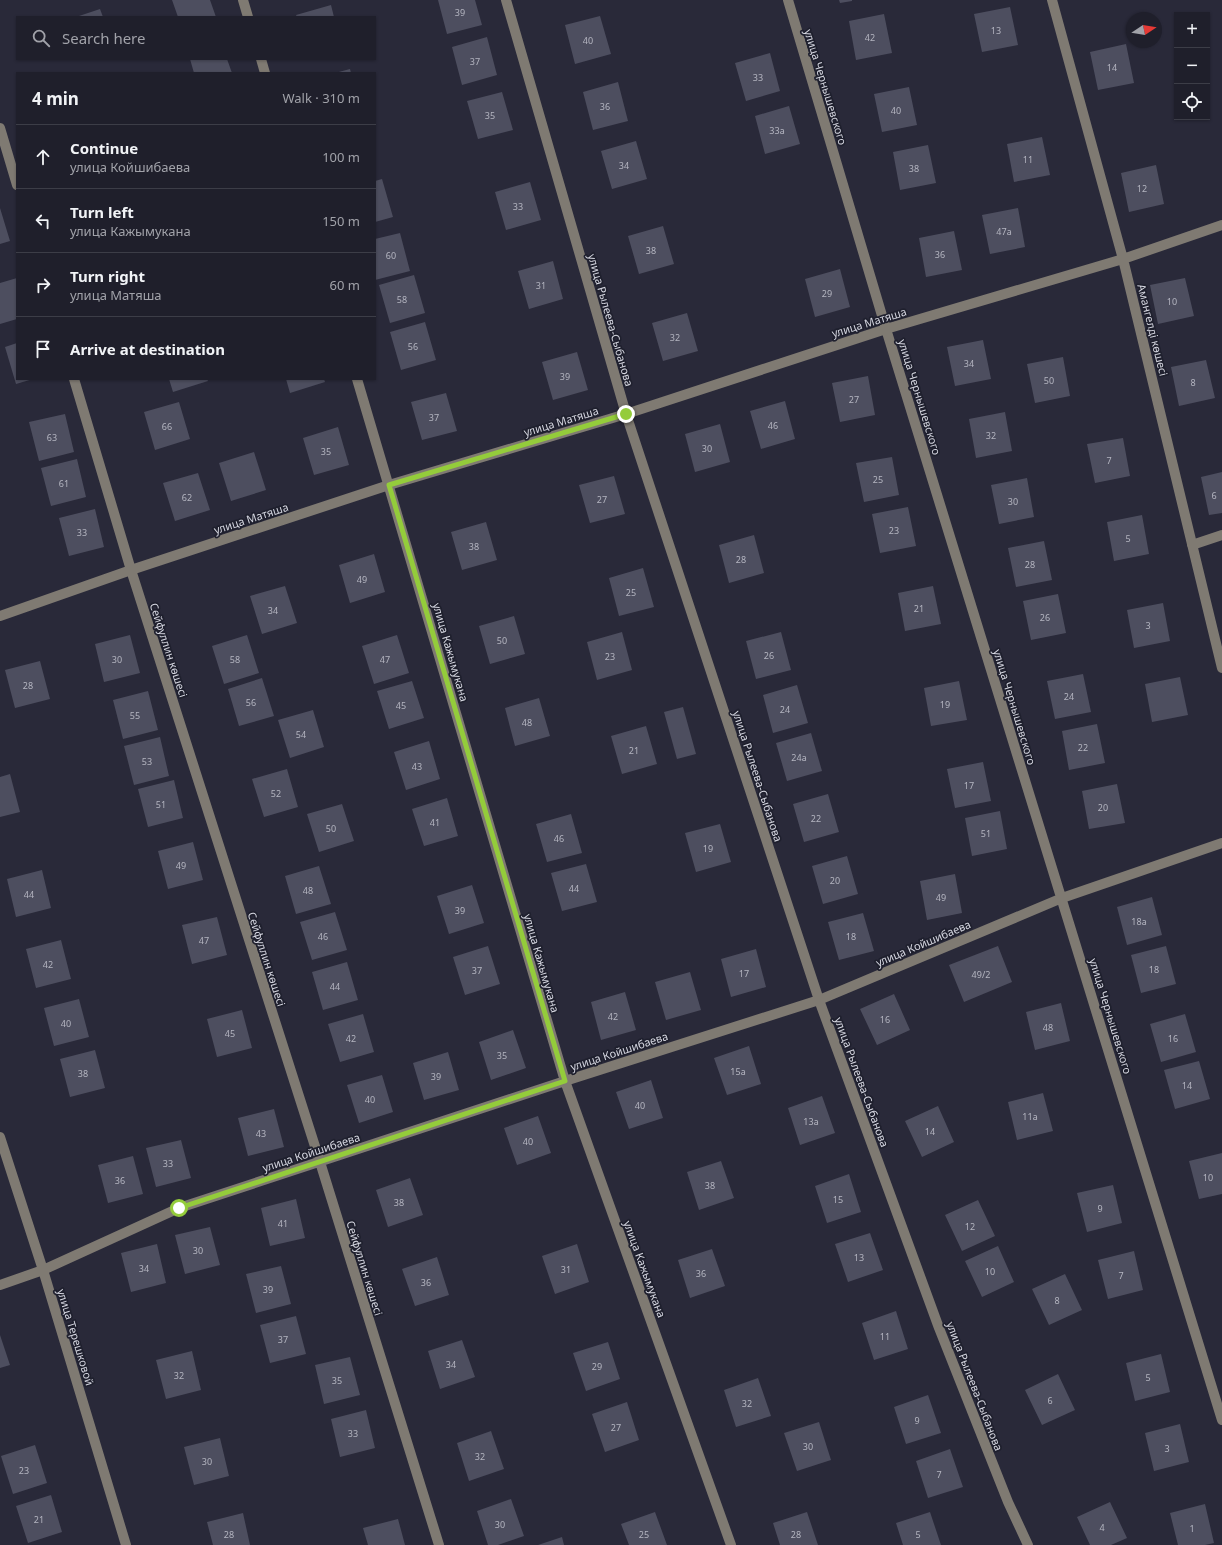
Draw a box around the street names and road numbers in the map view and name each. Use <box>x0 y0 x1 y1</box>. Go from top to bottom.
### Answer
street label: улица Чернышевского <box>801 27 851 147</box>
street label: улица Рылеева-Сыбанова <box>585 252 637 388</box>
street label: Амангелді көшесі <box>1134 282 1172 378</box>
street label: улица Матяша <box>830 304 908 340</box>
street label: улица Чернышевского <box>895 337 945 457</box>
street label: улица Матяша <box>522 403 600 439</box>
street label: улица Матяша <box>212 499 290 537</box>
street label: Сейфуллин көшесі <box>147 601 191 699</box>
street label: улица Кажымукана <box>430 601 472 703</box>
street label: улица Чернышевского <box>990 647 1040 767</box>
street label: улица Рылеева-Сыбанова <box>730 708 786 844</box>
street label: Сейфуллин көшесі <box>245 910 289 1008</box>
street label: улица Кажымукана <box>521 912 563 1014</box>
street label: улица Койшибаева <box>873 916 973 970</box>
street label: улица Чернышевского <box>1086 956 1136 1076</box>
street label: улица Рылеева-Сыбанова <box>831 1015 893 1149</box>
street label: улица Койшибаева <box>568 1028 670 1074</box>
street label: улица Койшибаева <box>260 1129 362 1175</box>
street label: улица Кажымукана <box>620 1218 670 1320</box>
street label: Сейфуллин көшесі <box>343 1219 387 1317</box>
street label: улица Терешковой <box>54 1287 98 1387</box>
street label: улица Рылеева-Сыбанова <box>943 1319 1007 1453</box>

